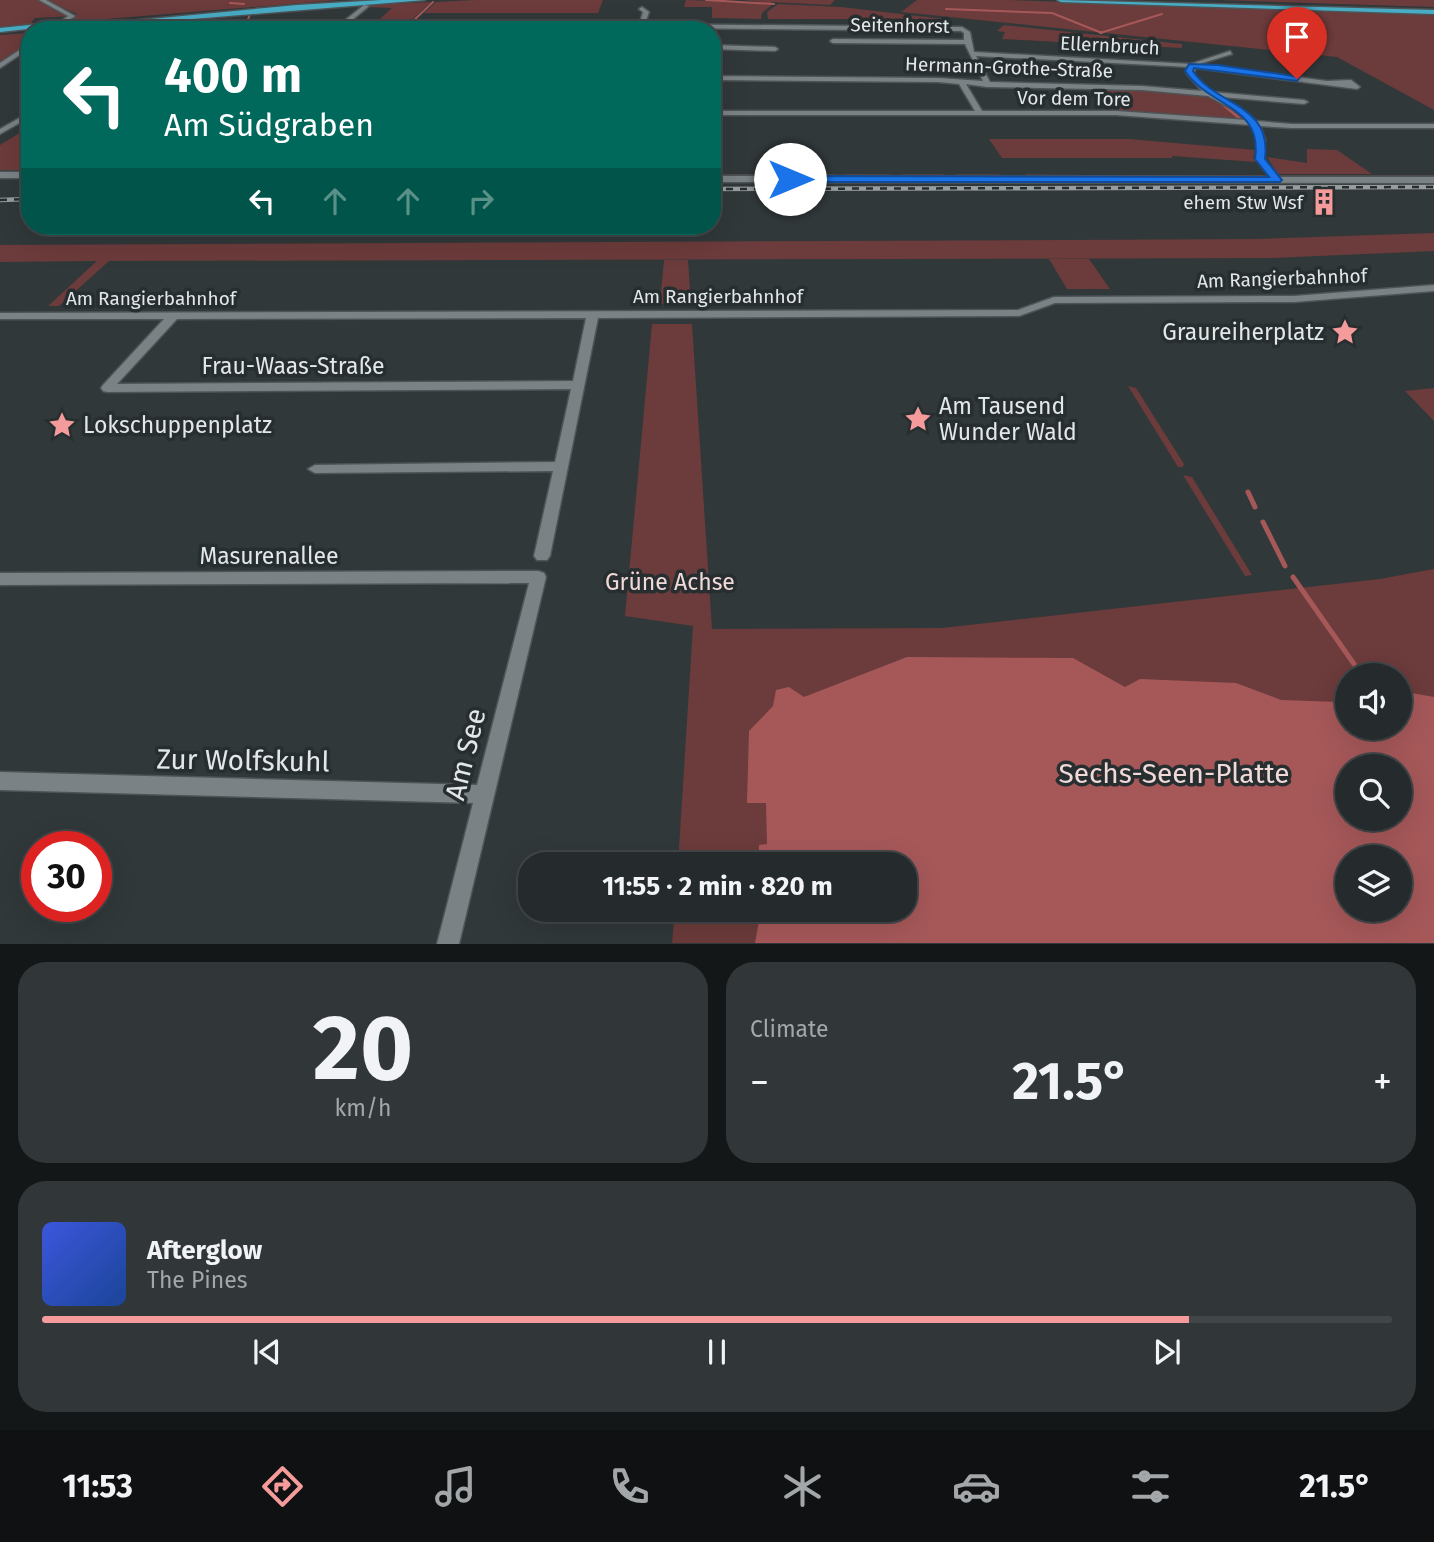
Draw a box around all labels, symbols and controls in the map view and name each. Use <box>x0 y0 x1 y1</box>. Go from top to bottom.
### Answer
pin <box>1267 7 1327 79</box>
street label: Seitenhorst <box>850 13 950 38</box>
icon: arrive <box>1278 18 1316 56</box>
street label: Ellernbruch <box>1060 31 1160 60</box>
text: 400 m <box>164 46 302 105</box>
icon: left <box>49 49 140 140</box>
street label: Hermann-Grothe-Straße <box>905 52 1113 83</box>
street label: Vor dem Tore <box>1017 86 1131 111</box>
text: Am Südgraben <box>164 106 374 144</box>
position arrow <box>753 142 827 216</box>
icon: left <box>243 182 281 220</box>
icon: ahead <box>316 182 354 220</box>
icon: ahead <box>389 182 427 220</box>
icon: right <box>462 182 500 220</box>
building icon: ehem Stw Wsf <box>1309 187 1339 217</box>
place label: ehem Stw Wsf <box>1183 191 1305 214</box>
street label: Am Rangierbahnhof <box>1197 264 1369 293</box>
street label: Am Rangierbahnhof <box>633 285 805 308</box>
street label: Am Rangierbahnhof <box>66 287 238 310</box>
place icon: Graureiherplatz <box>1330 317 1360 347</box>
place label: Graureiherplatz <box>1162 318 1324 346</box>
street label: Frau-Waas-Straße <box>201 352 385 380</box>
place label: Am Tausend Wunder Wald <box>939 392 1077 446</box>
place icon: Am Tausend Wunder Wald <box>903 404 933 434</box>
place icon: Lokschuppenplatz <box>47 410 77 440</box>
place label: Lokschuppenplatz <box>83 411 272 439</box>
street label: Masurenallee <box>199 542 339 570</box>
park label: Grüne Achse <box>605 568 735 596</box>
map controls <box>1335 663 1412 922</box>
button: sound <box>1335 663 1412 740</box>
street label: Am See <box>438 705 493 803</box>
street label: Zur Wolfskuhl <box>156 742 330 779</box>
button: search <box>1335 754 1412 831</box>
park label: Sechs-Seen-Platte <box>1058 757 1290 790</box>
speed limit sign: 30 <box>21 831 112 922</box>
button: layers <box>1335 845 1412 922</box>
text: 11:55 · 2 min · 820 m <box>602 871 833 902</box>
text: 20 <box>313 994 413 1103</box>
text: Climate <box>750 1015 829 1043</box>
text: 21.5° <box>1012 1050 1130 1113</box>
text: − <box>750 1059 769 1105</box>
text: + <box>1373 1059 1392 1105</box>
text: km/h <box>335 1094 391 1122</box>
text: Afterglow <box>147 1235 262 1266</box>
text: The Pines <box>147 1266 248 1294</box>
icon: previous <box>248 1333 286 1371</box>
icon: pause <box>698 1333 736 1371</box>
icon: next <box>1148 1333 1186 1371</box>
icon: directions <box>258 1462 307 1511</box>
icon: music <box>431 1462 480 1511</box>
icon: phone <box>605 1462 654 1511</box>
icon: climate <box>778 1462 827 1511</box>
icon: car <box>952 1462 1001 1511</box>
icon: filters <box>1126 1462 1175 1511</box>
text: 11:53 <box>62 1467 133 1505</box>
text: 21.5° <box>1299 1467 1372 1505</box>

